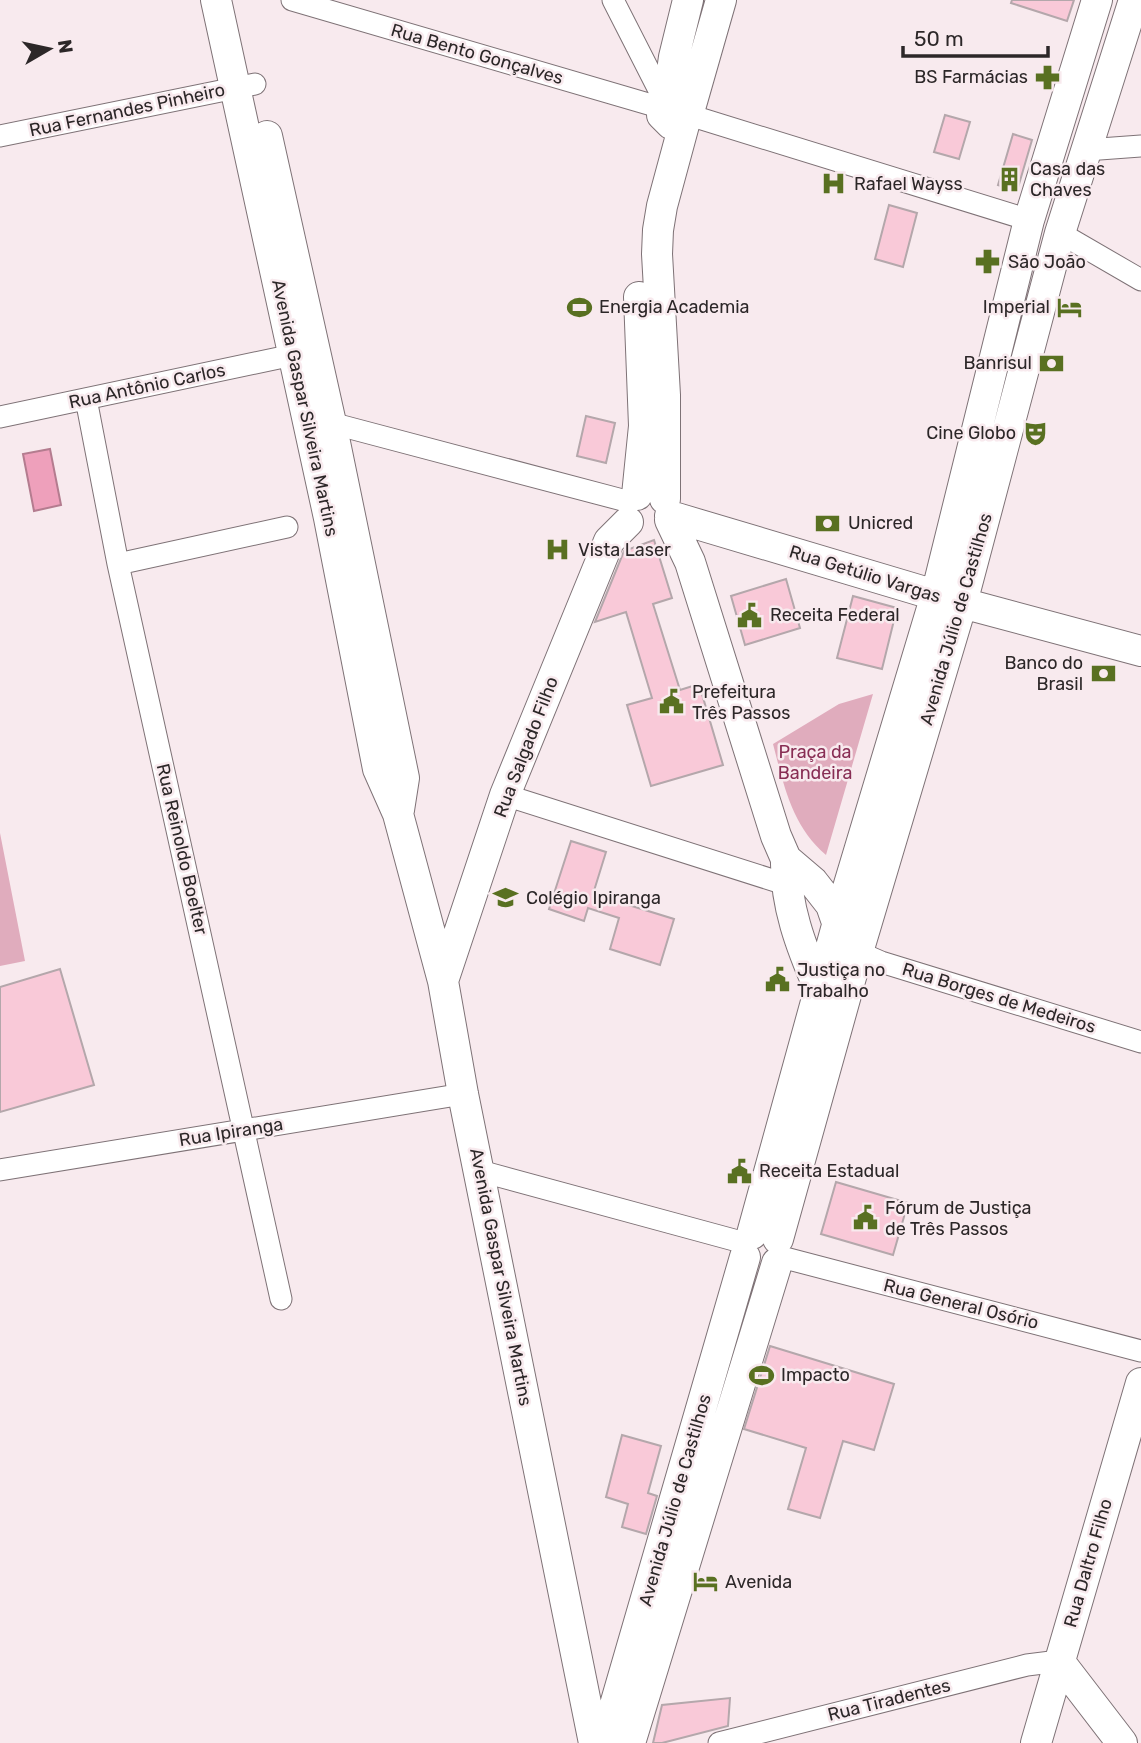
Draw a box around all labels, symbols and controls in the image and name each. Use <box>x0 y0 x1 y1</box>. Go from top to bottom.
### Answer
north arrow <box>14 14 84 84</box>
scale bar <box>903 14 1048 58</box>
street label: Rua Bento Gonçalves <box>388 19 566 89</box>
text: 50 m <box>914 26 964 51</box>
text: N <box>53 38 78 55</box>
pharmacy icon: BS Farmácias <box>1034 63 1062 91</box>
place label: BS Farmácias <box>914 66 1028 88</box>
street label: Rua Fernandes Pinheiro <box>27 78 227 142</box>
place label: Casa das Chaves <box>1030 158 1105 201</box>
building icon: Casa das Chaves <box>996 165 1024 193</box>
hospital icon: Rafael Wayss <box>820 170 848 198</box>
place label: Rafael Wayss <box>854 173 963 195</box>
pharmacy icon: São João <box>974 248 1002 276</box>
place label: São João <box>1008 251 1086 273</box>
street label: Avenida Gaspar Silveira Martins <box>267 278 343 538</box>
sports icon: Energia Academia <box>565 293 593 321</box>
hotel icon: Imperial <box>1056 293 1084 321</box>
place label: Energia Academia <box>599 296 749 318</box>
place label: Imperial <box>983 296 1050 318</box>
bank icon: Banrisul <box>1038 349 1066 377</box>
place label: Banrisul <box>964 352 1032 374</box>
street label: Rua Antônio Carlos <box>67 359 227 413</box>
theatre icon: Cine Globo <box>1022 419 1050 447</box>
place label: Cine Globo <box>926 422 1016 444</box>
bank icon: Unicred <box>814 509 842 537</box>
street label: Avenida Júlio de Castilhos <box>915 510 997 728</box>
place label: Unicred <box>848 512 913 534</box>
hospital icon: Vista Laser <box>544 536 572 564</box>
place label: Vista Laser <box>578 539 671 561</box>
street label: Rua Getúlio Vargas <box>787 540 943 608</box>
public building icon: Receita Federal <box>736 601 764 629</box>
place label: Receita Federal <box>770 604 900 626</box>
place label: Banco do Brasil <box>1004 652 1083 695</box>
bank icon: Banco do Brasil <box>1089 659 1117 687</box>
street label: Rua Salgado Filho <box>489 673 563 821</box>
place label: Prefeitura Três Passos <box>692 681 790 724</box>
public building icon: Prefeitura Três Passos <box>658 688 686 716</box>
park label: Praça da Bandeira <box>778 741 852 784</box>
street label: Rua Reinoldo Boelter <box>152 761 212 937</box>
school or university icon: Colégio Ipiranga <box>492 884 520 912</box>
place label: Colégio Ipiranga <box>526 887 661 909</box>
street label: Rua Borges de Medeiros <box>900 958 1098 1038</box>
place label: Justiça no Trabalho <box>797 959 885 1002</box>
public building icon: Justiça no Trabalho <box>763 966 791 994</box>
street label: Rua Ipiranga <box>177 1113 285 1151</box>
street label: Avenida Gaspar Silveira Martins <box>465 1146 537 1408</box>
public building icon: Receita Estadual <box>725 1157 753 1185</box>
place label: Receita Estadual <box>759 1160 899 1182</box>
place label: Fórum de Justiça de Três Passos <box>885 1197 1032 1240</box>
public building icon: Fórum de Justiça de Três Passos <box>851 1204 879 1232</box>
street label: Rua General Osório <box>881 1274 1041 1334</box>
sports icon: Impacto <box>747 1361 775 1389</box>
place label: Impacto <box>781 1364 850 1386</box>
street label: Avenida Júlio de Castilhos <box>634 1391 716 1609</box>
street label: Rua Daltro Filho <box>1059 1496 1117 1630</box>
hotel icon: Avenida <box>691 1568 719 1596</box>
place label: Avenida <box>725 1571 792 1593</box>
street label: Rua Tiradentes <box>825 1674 953 1726</box>

